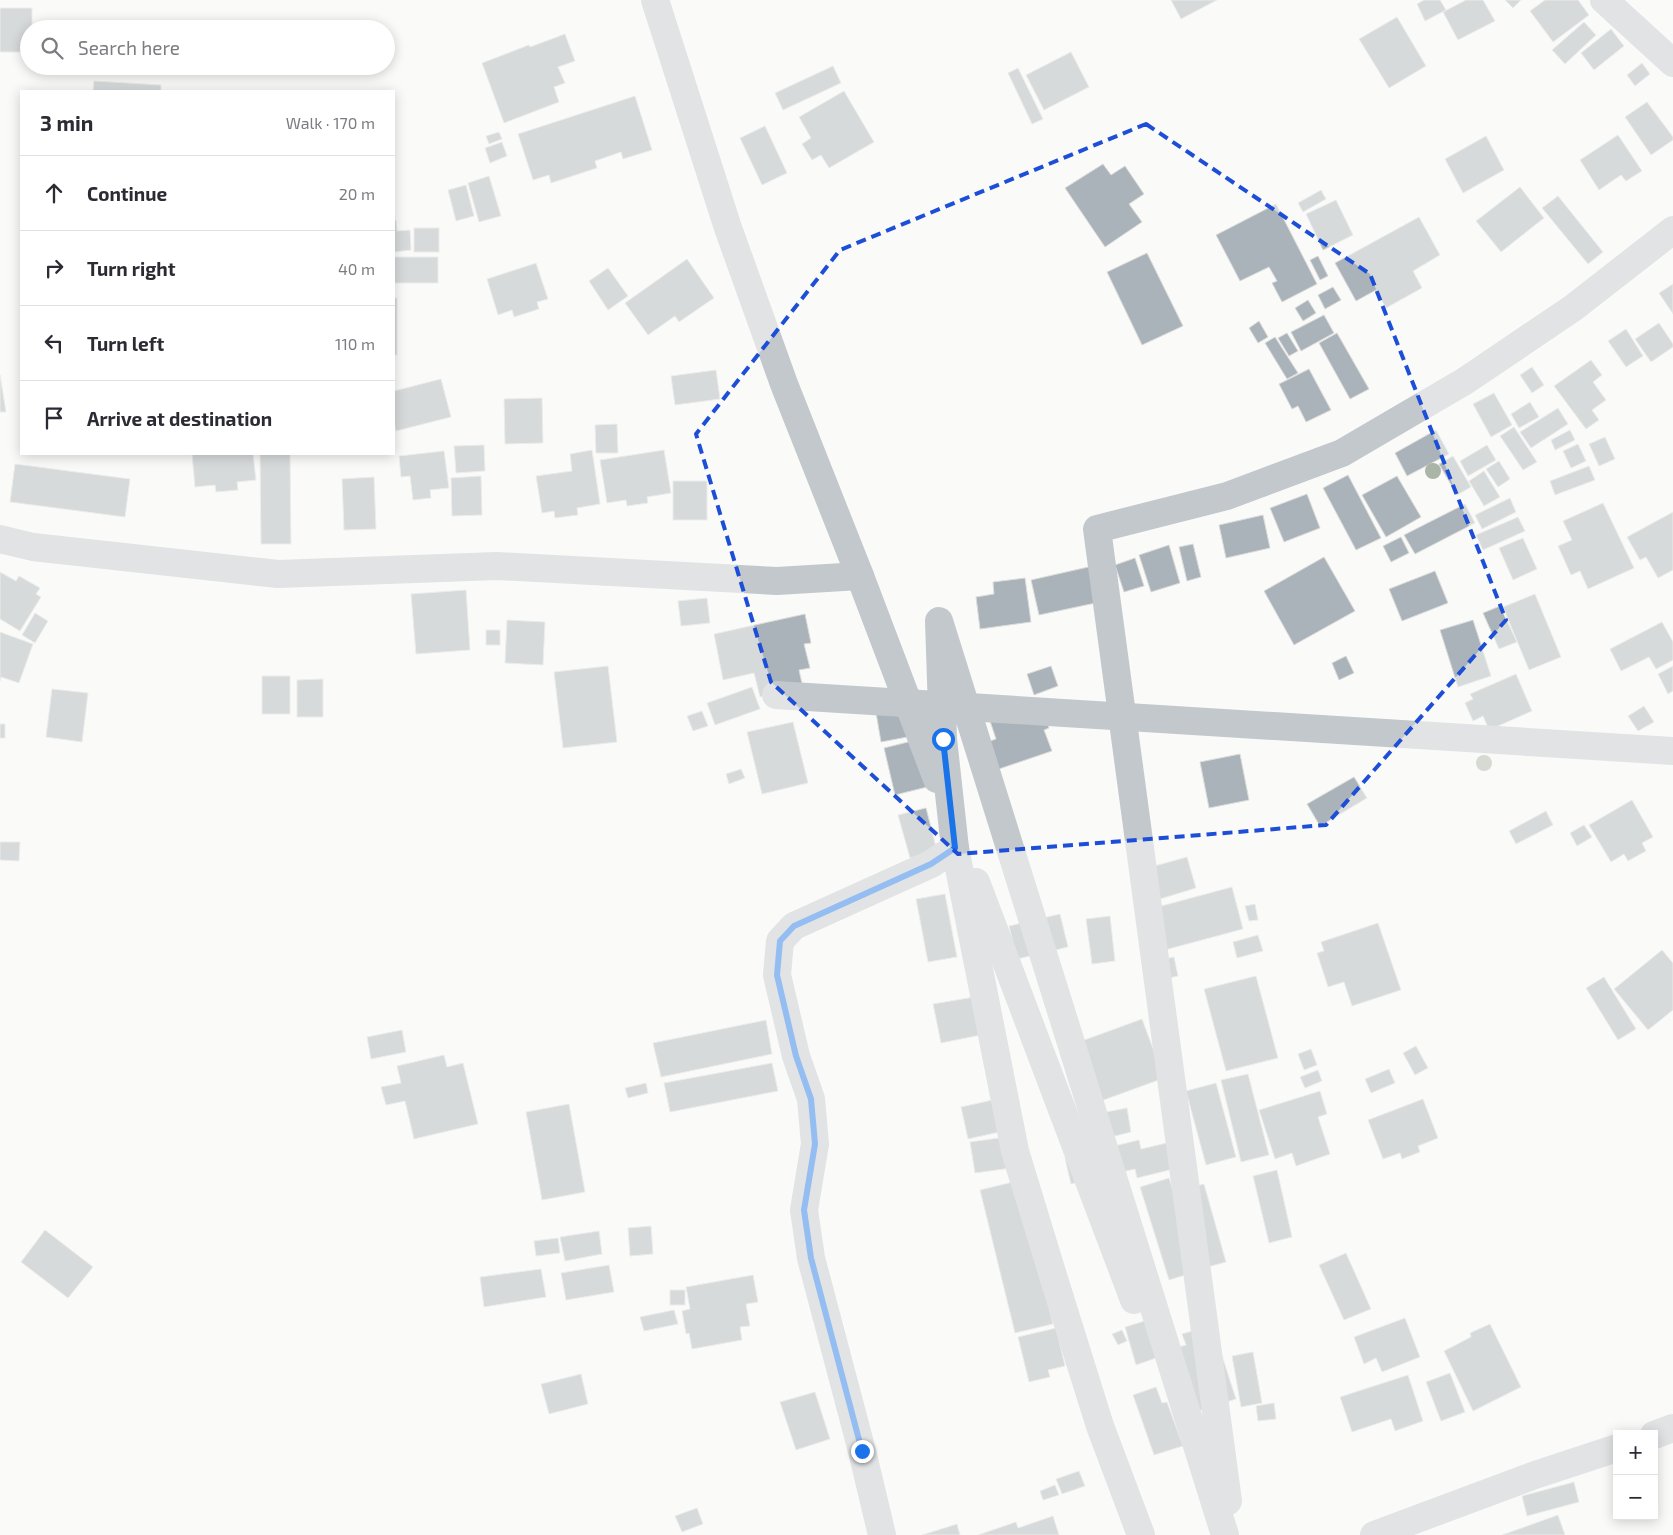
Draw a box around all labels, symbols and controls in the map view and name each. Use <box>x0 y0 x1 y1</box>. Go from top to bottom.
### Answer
search box <box>20 20 395 75</box>
icon: search <box>38 34 66 62</box>
text: Search here <box>78 36 180 59</box>
text: 3 min <box>40 110 93 135</box>
text: Walk · 170 m <box>286 113 375 132</box>
icon: ahead <box>40 179 68 207</box>
text: Continue <box>87 182 167 205</box>
text: 20 m <box>339 184 375 203</box>
icon: right <box>40 254 68 282</box>
text: Turn right <box>87 257 175 280</box>
text: 40 m <box>338 259 375 278</box>
icon: left <box>40 329 68 357</box>
text: Turn left <box>87 332 164 355</box>
text: 110 m <box>335 334 375 353</box>
icon: arrive <box>40 404 68 432</box>
text: Arrive at destination <box>87 407 272 430</box>
route start <box>932 728 955 751</box>
map controls <box>1613 1430 1658 1520</box>
button: + <box>1613 1430 1658 1475</box>
route end <box>851 1440 874 1463</box>
button: − <box>1613 1475 1658 1520</box>

